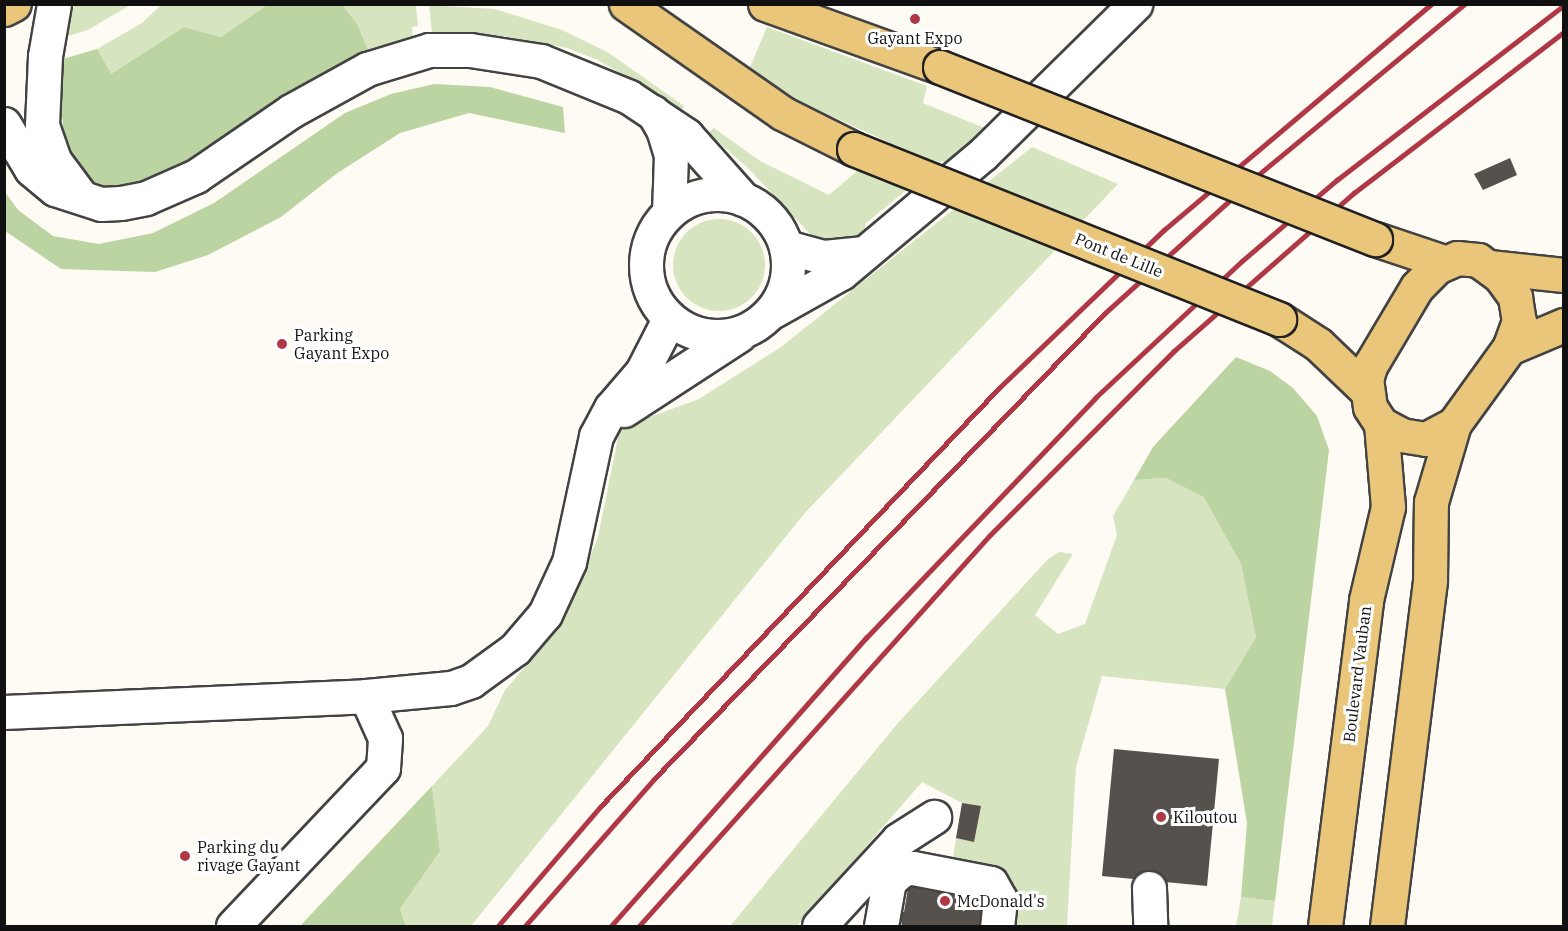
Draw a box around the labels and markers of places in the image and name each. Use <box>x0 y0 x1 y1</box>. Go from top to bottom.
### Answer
marker: Gayant Expo <box>908 12 922 26</box>
place label: Gayant Expo <box>867 28 963 48</box>
place label: Parking Gayant Expo <box>294 325 389 363</box>
marker: Parking Gayant Expo <box>275 337 289 351</box>
place label: Kiloutou <box>1173 807 1238 827</box>
marker: Kiloutou <box>1154 810 1168 824</box>
place label: Parking du rivage Gayant <box>197 837 300 875</box>
marker: Parking du rivage Gayant <box>178 849 192 863</box>
place label: McDonald's <box>957 891 1045 911</box>
marker: McDonald's <box>938 894 952 908</box>

